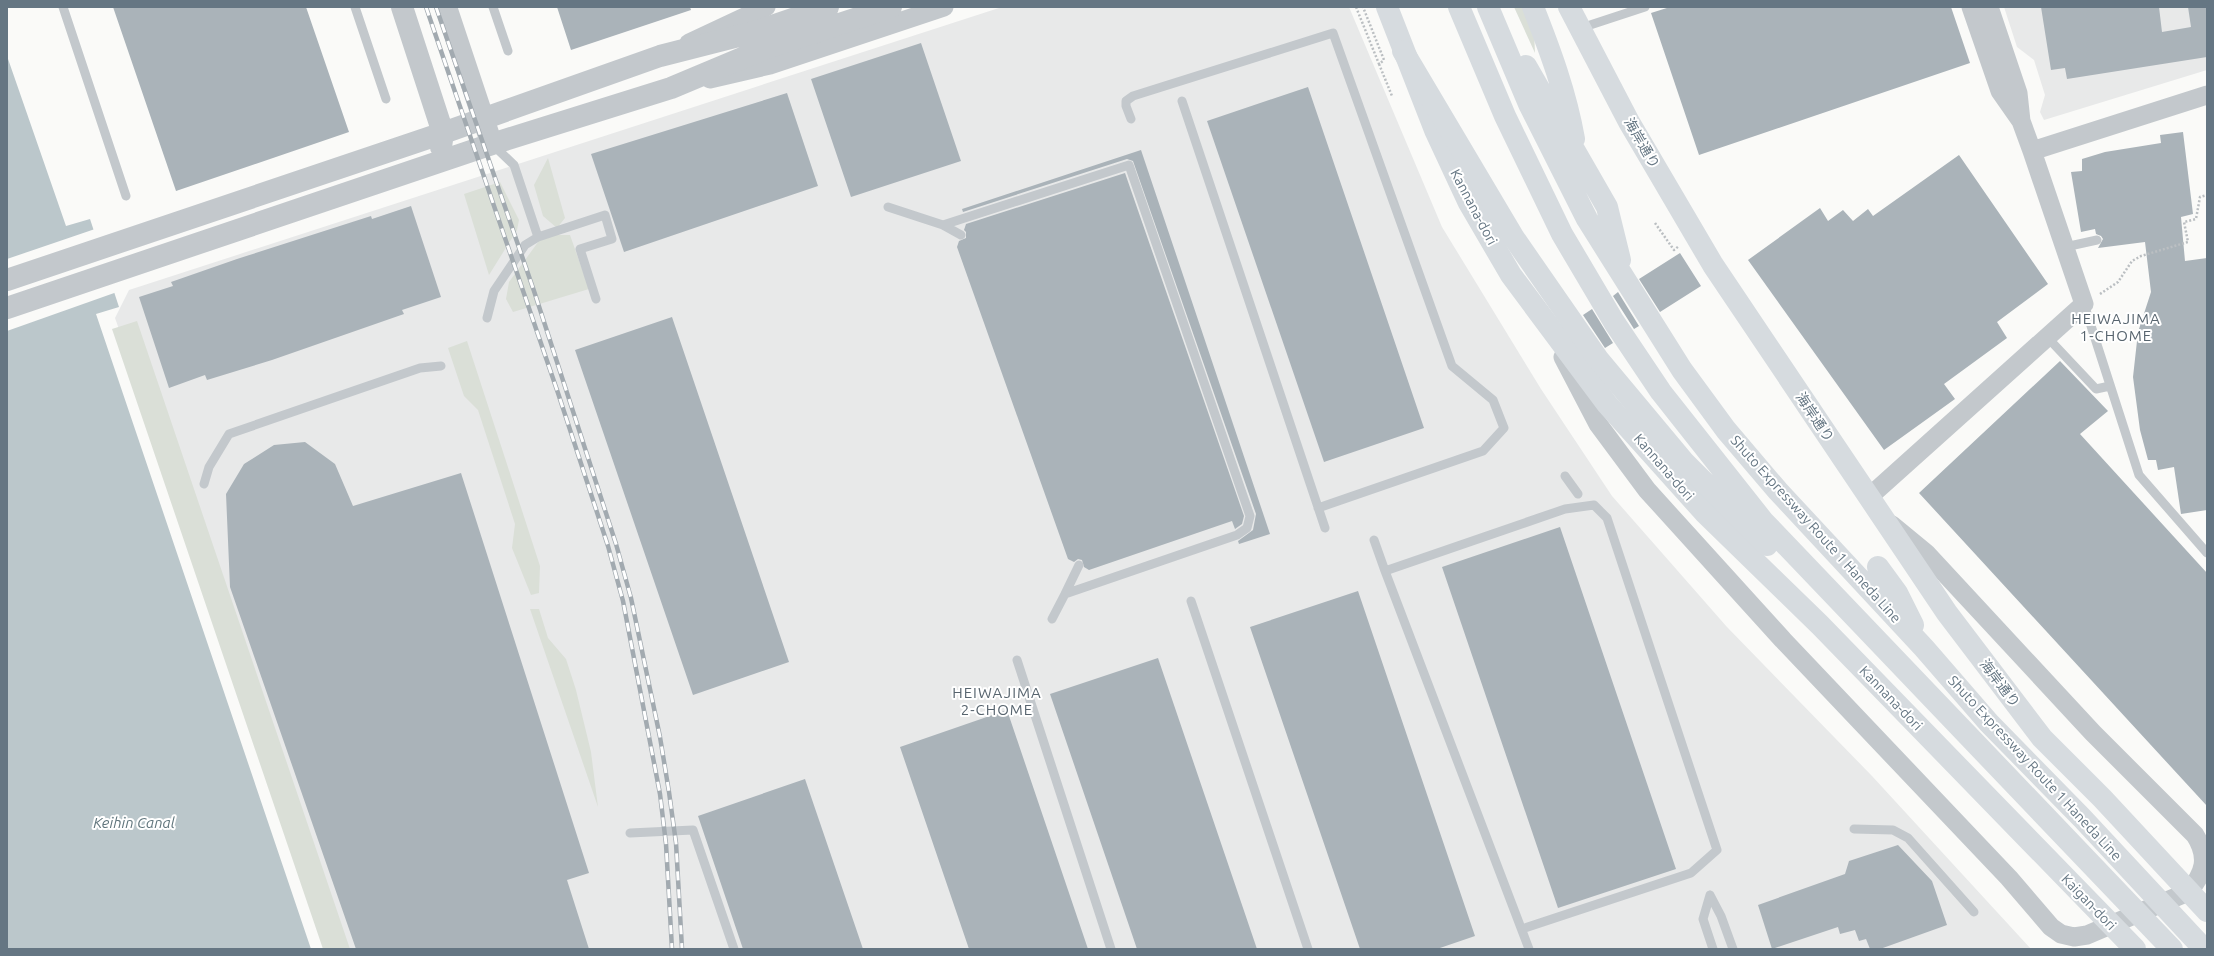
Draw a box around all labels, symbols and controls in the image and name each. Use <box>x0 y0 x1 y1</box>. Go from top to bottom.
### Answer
street label: 海岸通り <box>1621 115 1663 171</box>
street label: Kannana-dori <box>1447 166 1501 248</box>
district label: HEIWAJIMA 1-CHOME <box>2071 310 2161 344</box>
street label: 海岸通り <box>1793 389 1837 445</box>
street label: Kannana-dori <box>1631 430 1697 504</box>
street label: Shuto Expressway Route 1 Haneda Line <box>1728 432 1904 626</box>
street label: 海岸通り <box>1977 656 2023 710</box>
street label: Kannana-dori <box>1856 663 1926 733</box>
street label: Shuto Expressway Route 1 Haneda Line <box>1945 672 2125 864</box>
district label: HEIWAJIMA 2-CHOME <box>952 684 1042 718</box>
water label: Keihin Canal <box>93 814 176 831</box>
street label: Kaigan-dori <box>2058 871 2120 933</box>

